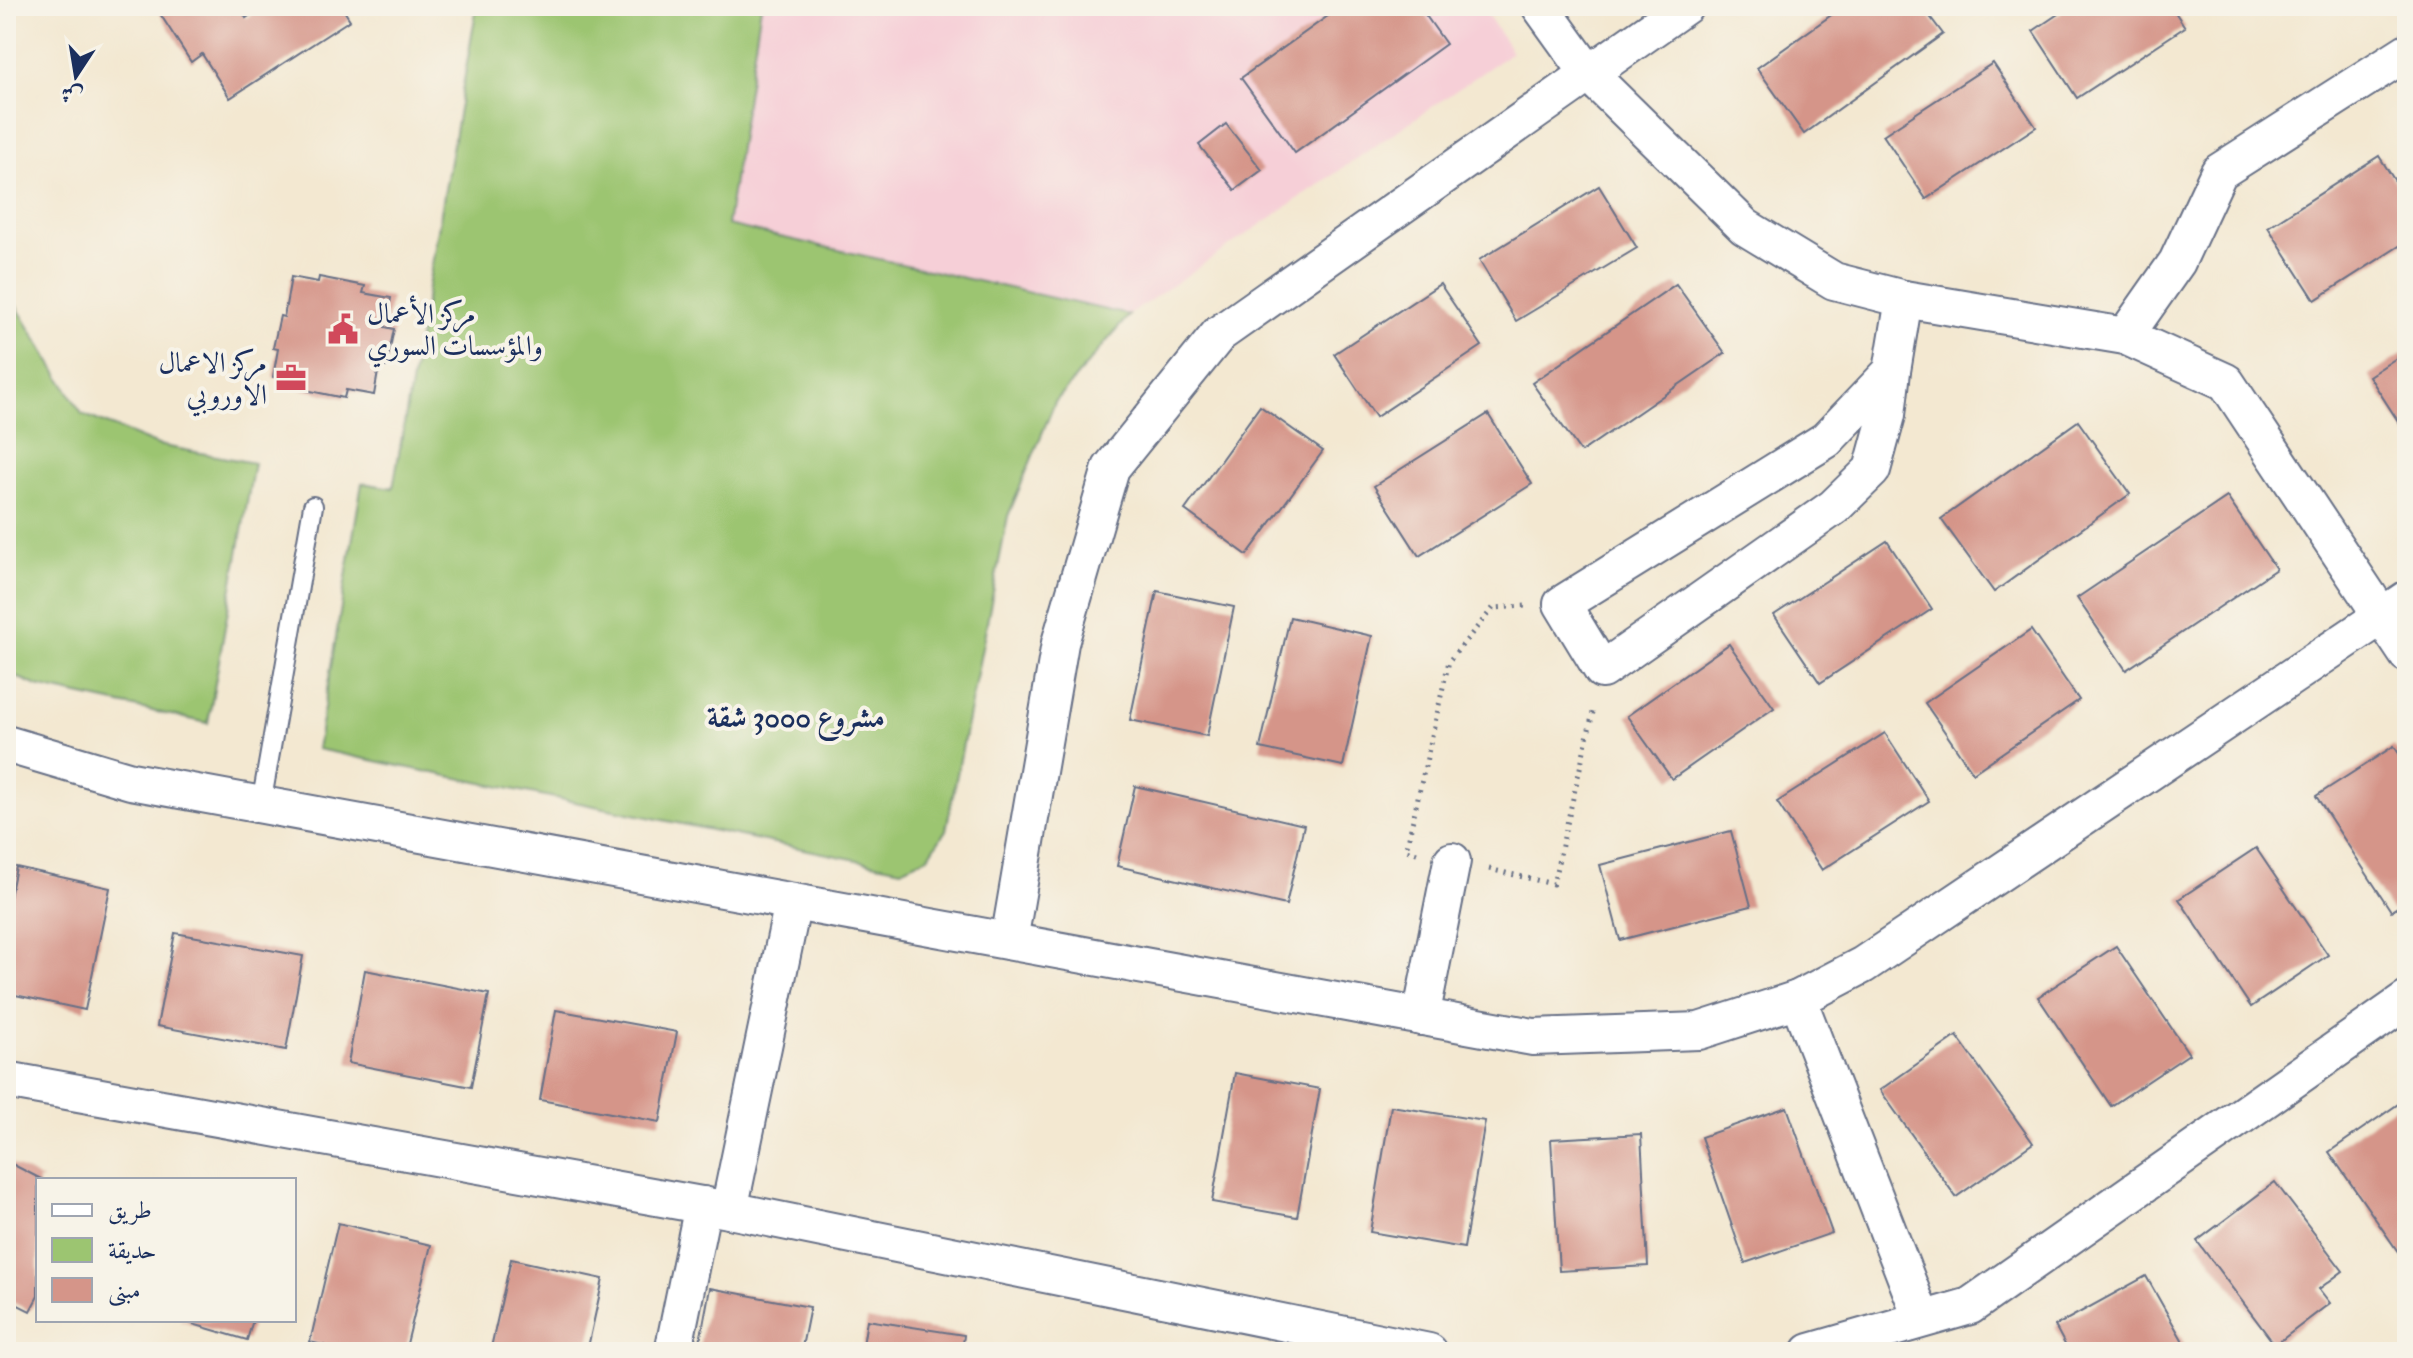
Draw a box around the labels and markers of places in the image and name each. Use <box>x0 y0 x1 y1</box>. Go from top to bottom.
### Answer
place label: مركز الأعمال والمؤسسات السوري <box>367 295 543 368</box>
public building icon: مركز الأعمال والمؤسسات السوري <box>326 312 360 346</box>
place label: مركز الاعمال الاوروبي <box>158 346 267 417</box>
office icon: مركز الاعمال الاوروبي <box>274 361 308 395</box>

